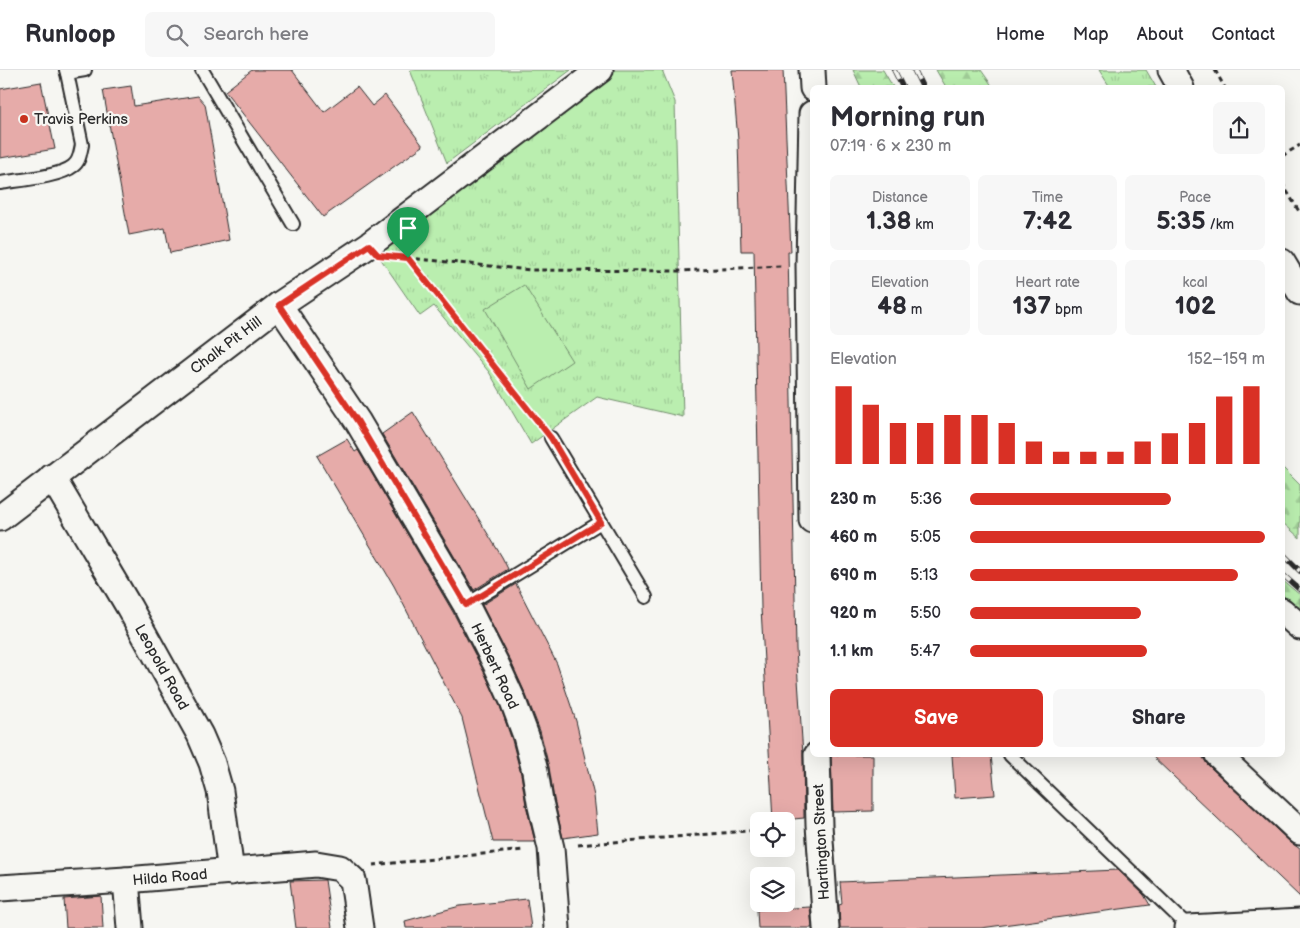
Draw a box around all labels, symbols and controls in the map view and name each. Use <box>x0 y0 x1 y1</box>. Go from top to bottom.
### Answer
search box <box>145 12 495 57</box>
text: Runloop <box>25 20 115 49</box>
icon: search <box>163 21 191 49</box>
text: Search here <box>203 23 309 46</box>
text: Home <box>996 24 1045 45</box>
text: Map <box>1073 24 1109 45</box>
text: About <box>1137 24 1184 45</box>
text: Contact <box>1212 24 1275 45</box>
text: Morning run <box>830 101 985 134</box>
button: share <box>1213 102 1265 154</box>
place label: Travis Perkins <box>34 110 129 129</box>
marker: Travis Perkins <box>18 113 30 125</box>
text: 07:19 · 6 × 230 m <box>830 137 951 156</box>
text: Distance <box>872 189 928 206</box>
text: Time <box>1032 189 1063 206</box>
text: Pace <box>1179 189 1211 206</box>
text: 1.38 <box>866 206 912 237</box>
text: 7:42 <box>1023 206 1072 237</box>
text: 5:35 <box>1156 206 1206 237</box>
pin <box>387 207 429 258</box>
icon: arrive <box>394 214 422 242</box>
text: km <box>912 216 934 233</box>
text: /km <box>1206 216 1234 233</box>
text: Elevation <box>871 274 929 291</box>
text: Heart rate <box>1015 274 1080 291</box>
text: kcal <box>1183 274 1208 291</box>
text: 48 <box>877 291 907 322</box>
text: 137 <box>1012 291 1051 322</box>
text: 102 <box>1175 291 1216 322</box>
text: m <box>907 301 922 318</box>
text: bpm <box>1051 301 1083 318</box>
street label: Chalk Pit Hill <box>187 312 266 379</box>
text: Elevation <box>830 350 897 369</box>
text: 152–159 m <box>1187 350 1265 369</box>
text: 230 m <box>830 490 876 509</box>
text: 5:36 <box>910 490 942 509</box>
text: 460 m <box>830 528 877 547</box>
text: 5:05 <box>910 528 941 547</box>
text: 690 m <box>830 566 877 585</box>
text: 5:13 <box>910 566 938 585</box>
text: 920 m <box>830 604 877 623</box>
text: 5:50 <box>910 604 941 623</box>
street label: Herbert Road <box>466 620 523 712</box>
street label: Leopold Road <box>130 621 193 713</box>
text: 1.1 km <box>830 642 873 661</box>
text: 5:47 <box>910 642 940 661</box>
button: Save <box>830 689 1043 747</box>
button: Share <box>1053 689 1265 747</box>
street label: Hartington Street <box>809 783 834 901</box>
map controls <box>750 812 795 912</box>
button: locate <box>750 812 795 857</box>
street label: Hilda Road <box>132 865 208 890</box>
button: layers <box>750 867 795 912</box>

